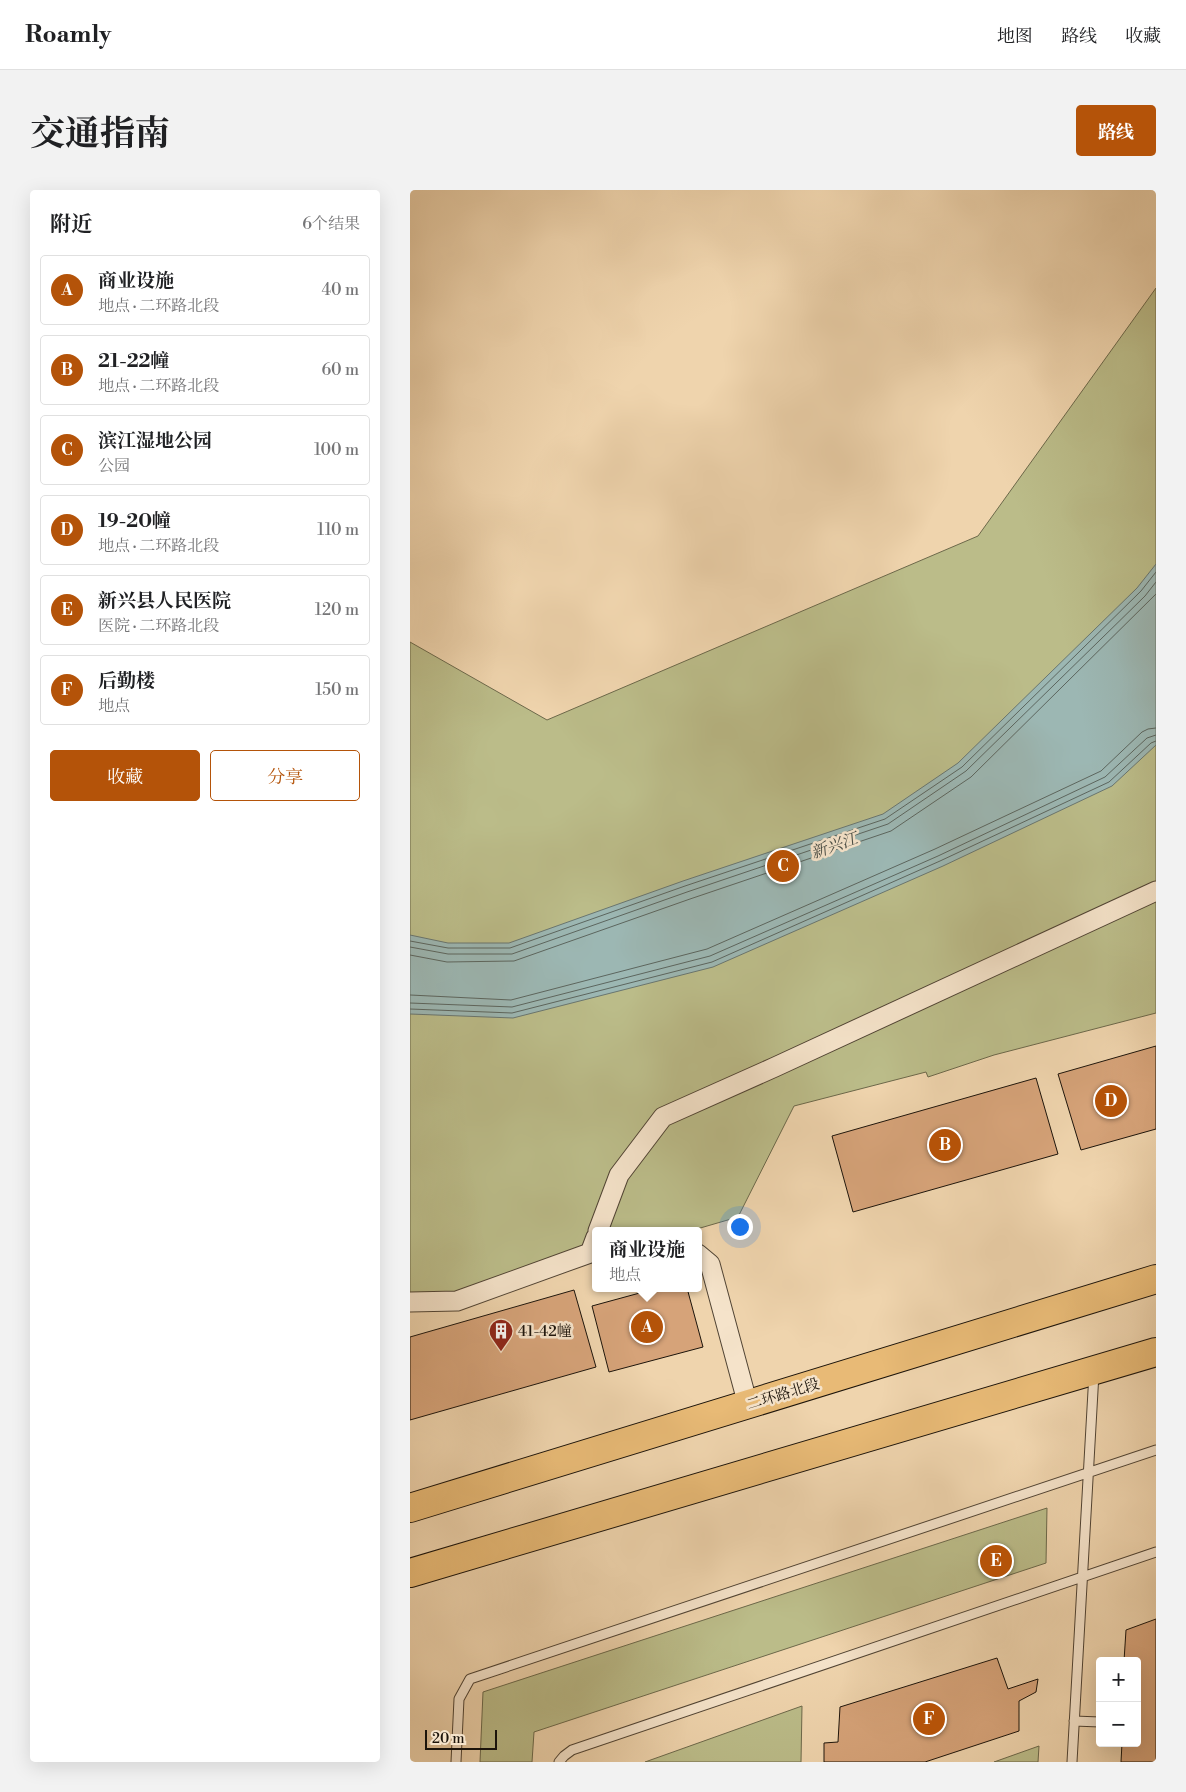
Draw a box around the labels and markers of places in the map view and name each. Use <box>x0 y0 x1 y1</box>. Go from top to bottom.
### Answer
pin: C <box>767 847 799 885</box>
pin: D <box>1095 1082 1127 1120</box>
pin: B <box>929 1126 961 1164</box>
pin: A <box>631 1308 663 1346</box>
building icon: 41-42幢 <box>488 1318 514 1352</box>
place label: 41-42幢 <box>518 1322 572 1341</box>
pin: E <box>980 1542 1012 1580</box>
pin: F <box>913 1700 945 1738</box>

